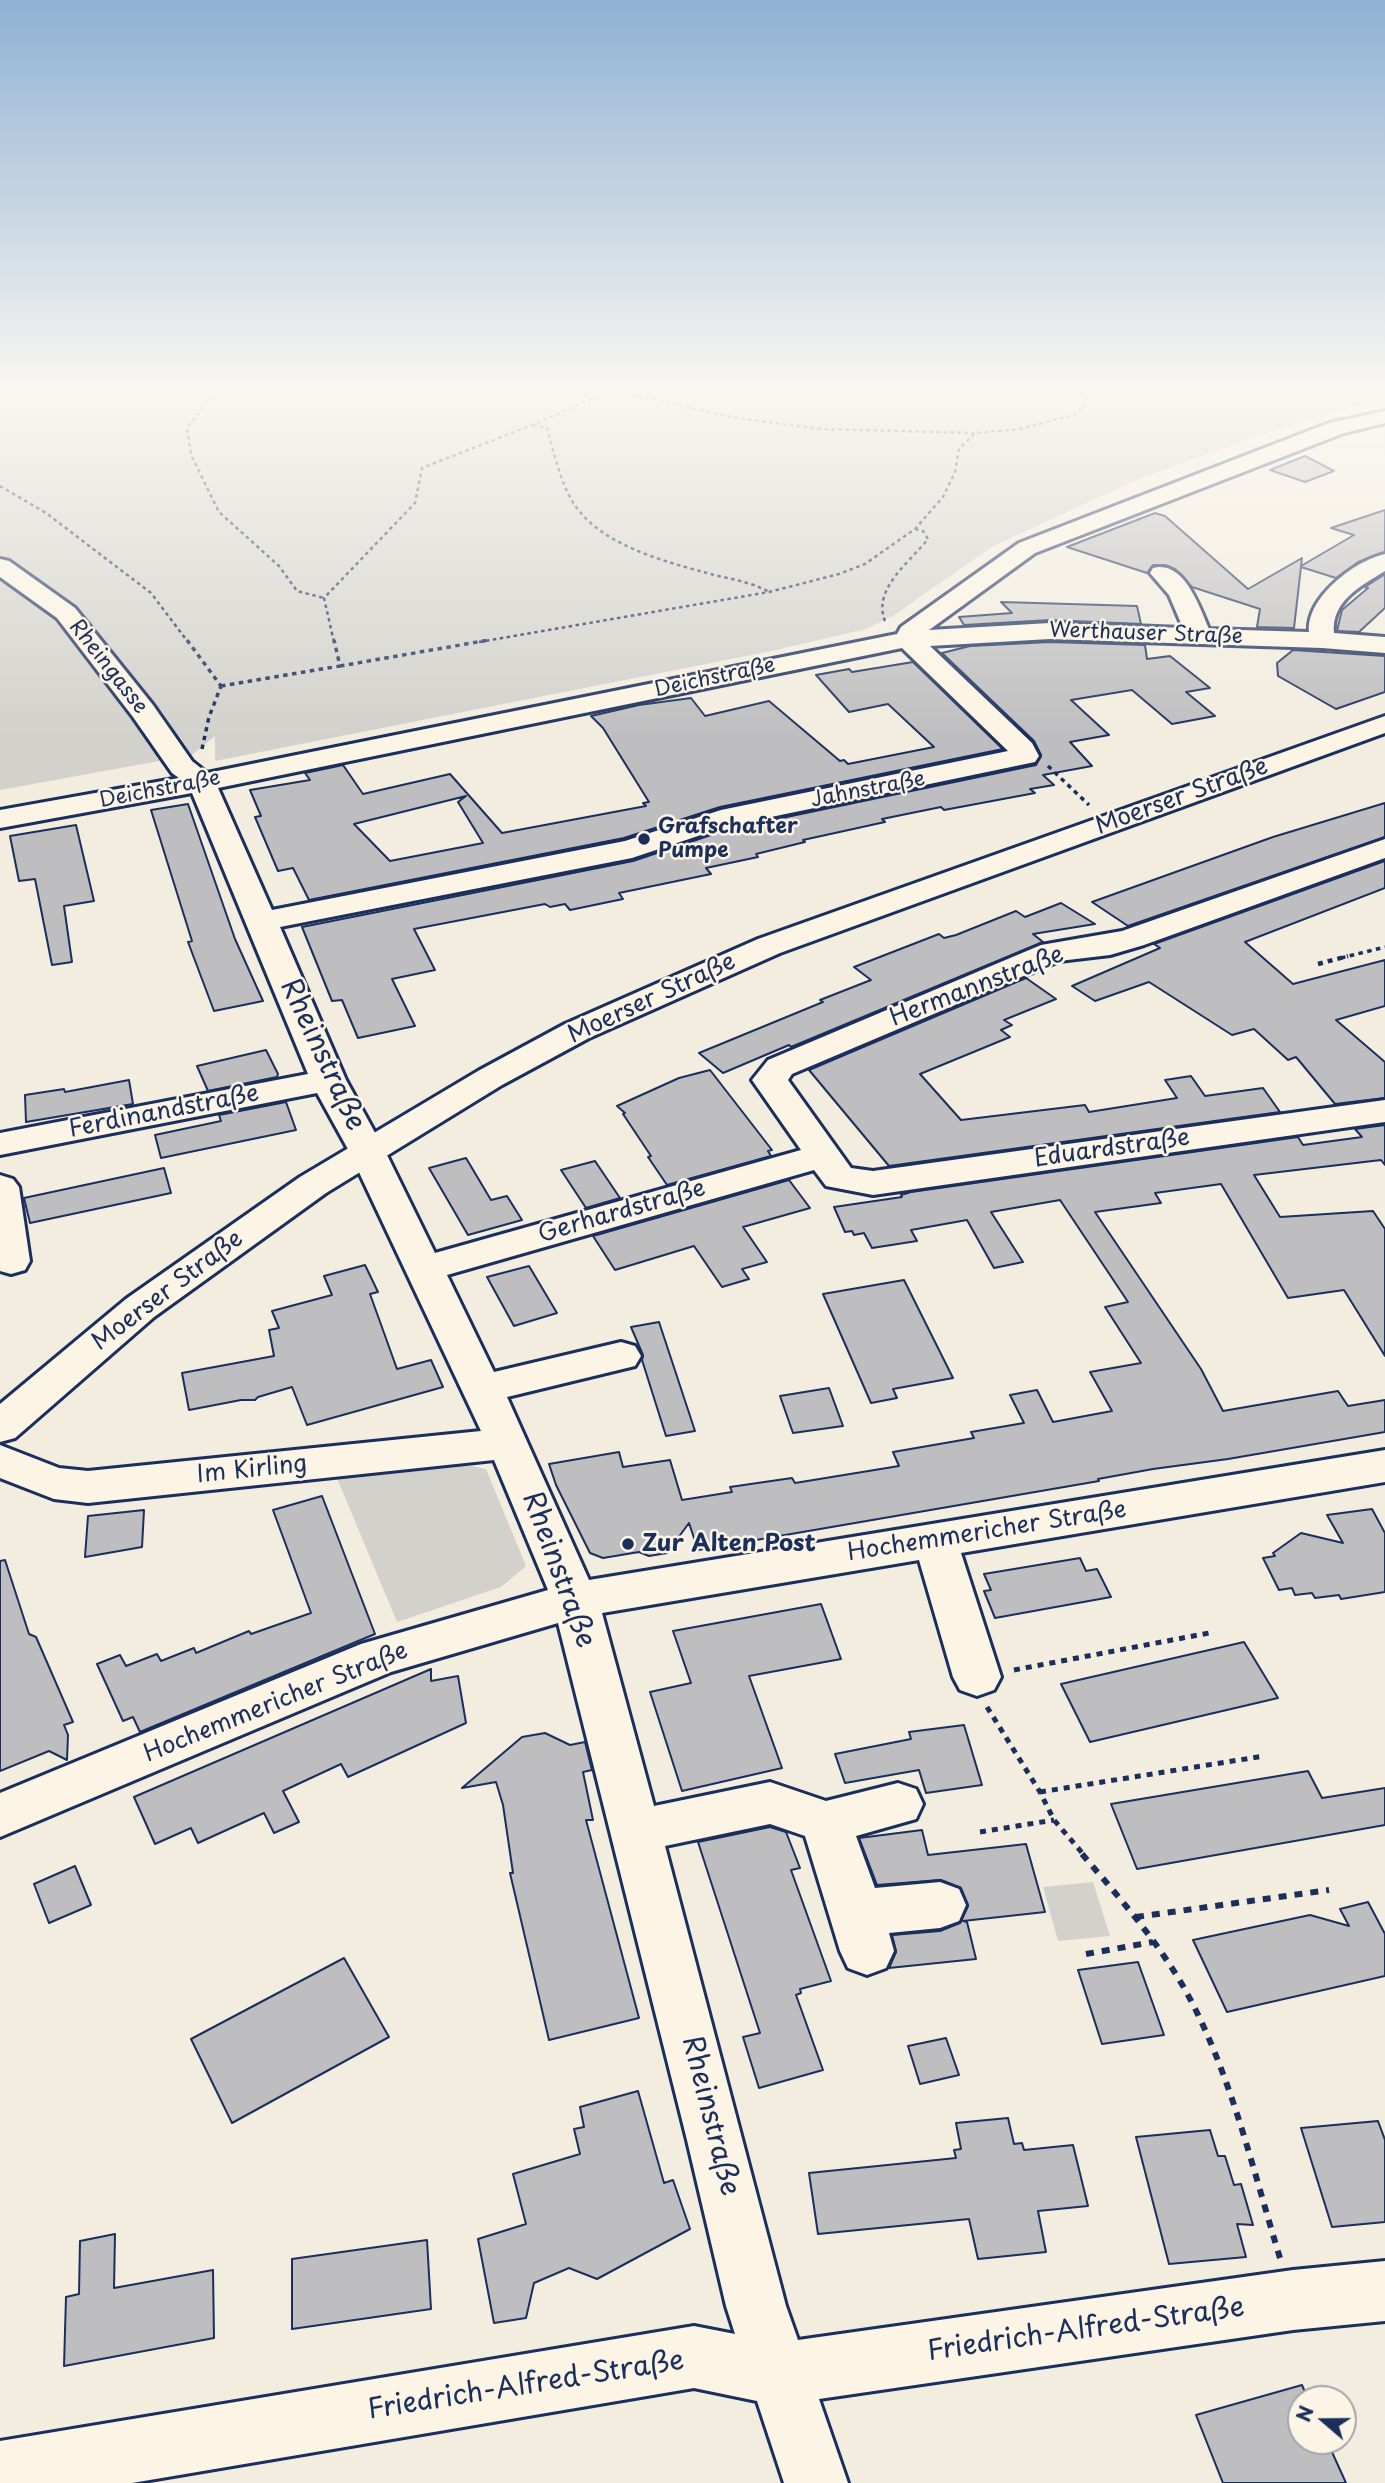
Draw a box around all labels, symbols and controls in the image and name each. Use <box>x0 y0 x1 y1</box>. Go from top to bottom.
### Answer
street label: Rheingasse <box>63 615 153 719</box>
street label: Werthauser Straße <box>1049 618 1243 650</box>
street label: Deichstraße <box>652 653 778 703</box>
street label: Moerser Straße <box>1092 752 1272 842</box>
street label: Deichstraße <box>97 766 223 814</box>
street label: Jahnstraße <box>809 767 927 813</box>
place label: Grafschafter Pumpe <box>658 814 798 864</box>
marker: Grafschafter Pumpe <box>636 831 652 847</box>
street label: Hermannstraße <box>886 941 1068 1033</box>
street label: Moerser Straße <box>564 948 740 1050</box>
street label: Rheinstraße <box>272 974 372 1136</box>
street label: Ferdinandstraße <box>66 1079 262 1145</box>
street label: Eduardstraße <box>1032 1124 1192 1174</box>
street label: Gerhardstraße <box>535 1174 709 1250</box>
street label: Moerser Straße <box>87 1225 249 1357</box>
street label: Im Kirling <box>195 1450 309 1490</box>
street label: Rheinstraße <box>514 1487 602 1653</box>
street label: Hochemmericher Straße <box>845 1496 1129 1568</box>
place label: Zur Alten Post <box>642 1530 816 1558</box>
marker: Zur Alten Post <box>620 1536 636 1552</box>
street label: Hochemmericher Straße <box>140 1637 412 1769</box>
street label: Rheinstraße <box>674 2033 746 2199</box>
street label: Friedrich-Alfred-Straße <box>925 2291 1247 2369</box>
street label: Friedrich-Alfred-Straße <box>365 2344 687 2428</box>
north arrow <box>1287 2385 1357 2455</box>
text: N <box>1288 2402 1320 2425</box>

